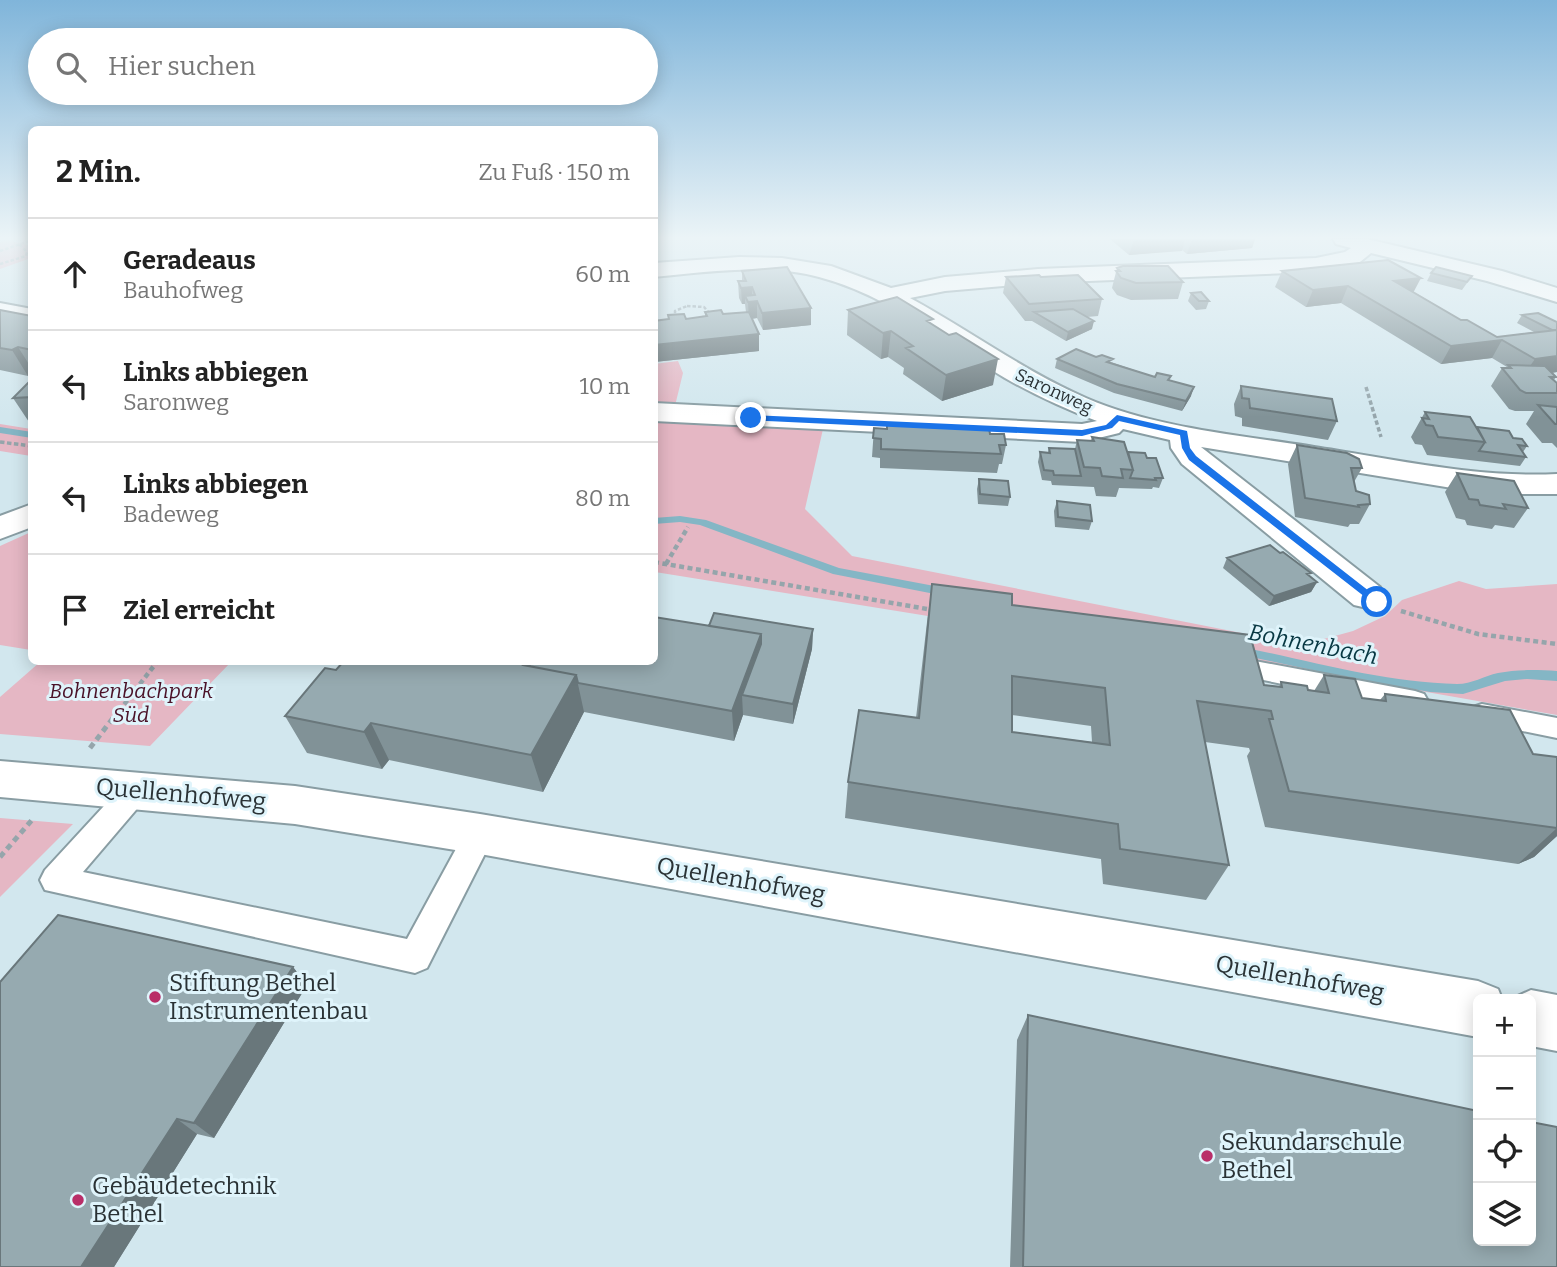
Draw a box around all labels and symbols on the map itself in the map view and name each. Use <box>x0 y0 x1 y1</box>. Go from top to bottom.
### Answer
street label: Saronweg <box>1012 363 1096 419</box>
route end <box>735 402 766 433</box>
route start <box>1361 586 1392 617</box>
water label: Bohnenbach <box>1246 618 1380 670</box>
park label: Bohnenbachpark Süd <box>49 678 214 728</box>
street label: Quellenhofweg <box>95 773 267 815</box>
street label: Quellenhofweg <box>655 851 827 909</box>
street label: Quellenhofweg <box>1214 949 1386 1007</box>
place label: Stiftung Bethel Instrumentenbau <box>169 969 368 1025</box>
marker: Stiftung Bethel Instrumentenbau <box>147 989 163 1005</box>
place label: Sekundarschule Bethel <box>1221 1128 1402 1184</box>
marker: Sekundarschule Bethel <box>1199 1148 1215 1164</box>
place label: Gebäudetechnik Bethel <box>92 1172 277 1228</box>
marker: Gebäudetechnik Bethel <box>70 1192 86 1208</box>

